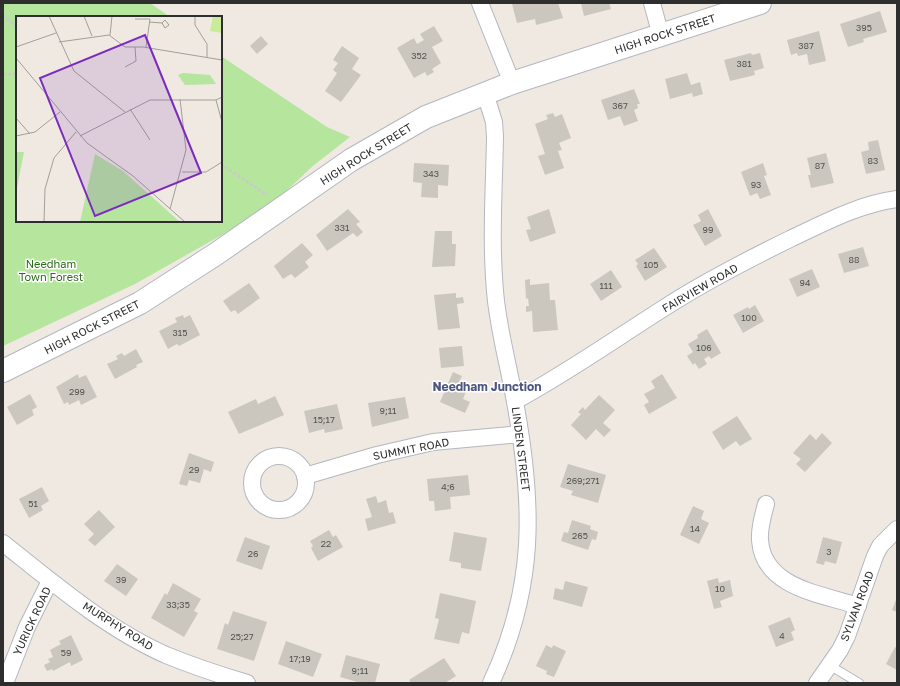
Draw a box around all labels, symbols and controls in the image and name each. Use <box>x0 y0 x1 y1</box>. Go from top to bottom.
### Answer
street label: HIGH ROCK STREET <box>613 11 717 56</box>
inset map <box>16 16 222 222</box>
house number: 395 <box>856 22 872 33</box>
house number: 387 <box>798 40 814 51</box>
house number: 352 <box>411 50 427 61</box>
house number: 381 <box>736 58 752 69</box>
house number: 367 <box>612 100 628 111</box>
street label: HIGH ROCK STREET <box>317 120 414 187</box>
house number: 83 <box>868 155 878 166</box>
house number: 87 <box>815 160 825 171</box>
house number: 343 <box>423 168 439 179</box>
house number: 93 <box>751 179 761 190</box>
house number: 331 <box>335 222 350 233</box>
house number: 99 <box>703 224 713 235</box>
house number: 88 <box>849 254 859 265</box>
park label: Needham Town Forest <box>19 257 83 283</box>
house number: 105 <box>643 259 659 270</box>
street label: FAIRVIEW ROAD <box>660 260 740 315</box>
house number: 94 <box>800 277 811 288</box>
house number: 111 <box>599 280 613 291</box>
street label: HIGH ROCK STREET <box>42 297 142 356</box>
house number: 100 <box>741 312 757 323</box>
house number: 315 <box>173 327 187 338</box>
house number: 106 <box>696 342 712 353</box>
district label: Needham Junction <box>432 379 542 394</box>
house number: 299 <box>69 386 85 397</box>
house number: 9;11 <box>380 405 397 416</box>
street label: LINDEN STREET <box>510 406 533 492</box>
house number: 15;17 <box>313 414 335 425</box>
street label: SUMMIT ROAD <box>372 435 450 462</box>
house number: 29 <box>189 464 199 475</box>
house number: 269;271 <box>566 475 600 486</box>
house number: 4;6 <box>441 481 455 492</box>
house number: 51 <box>28 498 38 509</box>
house number: 14 <box>690 523 700 534</box>
house number: 265 <box>572 530 588 541</box>
house number: 22 <box>321 538 331 549</box>
house number: 3 <box>826 546 832 557</box>
house number: 26 <box>248 548 258 559</box>
street label: SYLVAN ROAD <box>837 569 876 643</box>
house number: 39 <box>116 574 126 585</box>
house number: 10 <box>715 583 725 594</box>
street label: YURICK ROAD <box>10 584 53 657</box>
street label: MURPHY ROAD <box>81 599 156 653</box>
house number: 33;35 <box>166 599 190 610</box>
house number: 4 <box>779 630 785 641</box>
house number: 25;27 <box>230 631 254 642</box>
house number: 59 <box>61 647 71 658</box>
house number: 17;19 <box>289 653 311 664</box>
house number: 9;11 <box>352 665 369 676</box>

